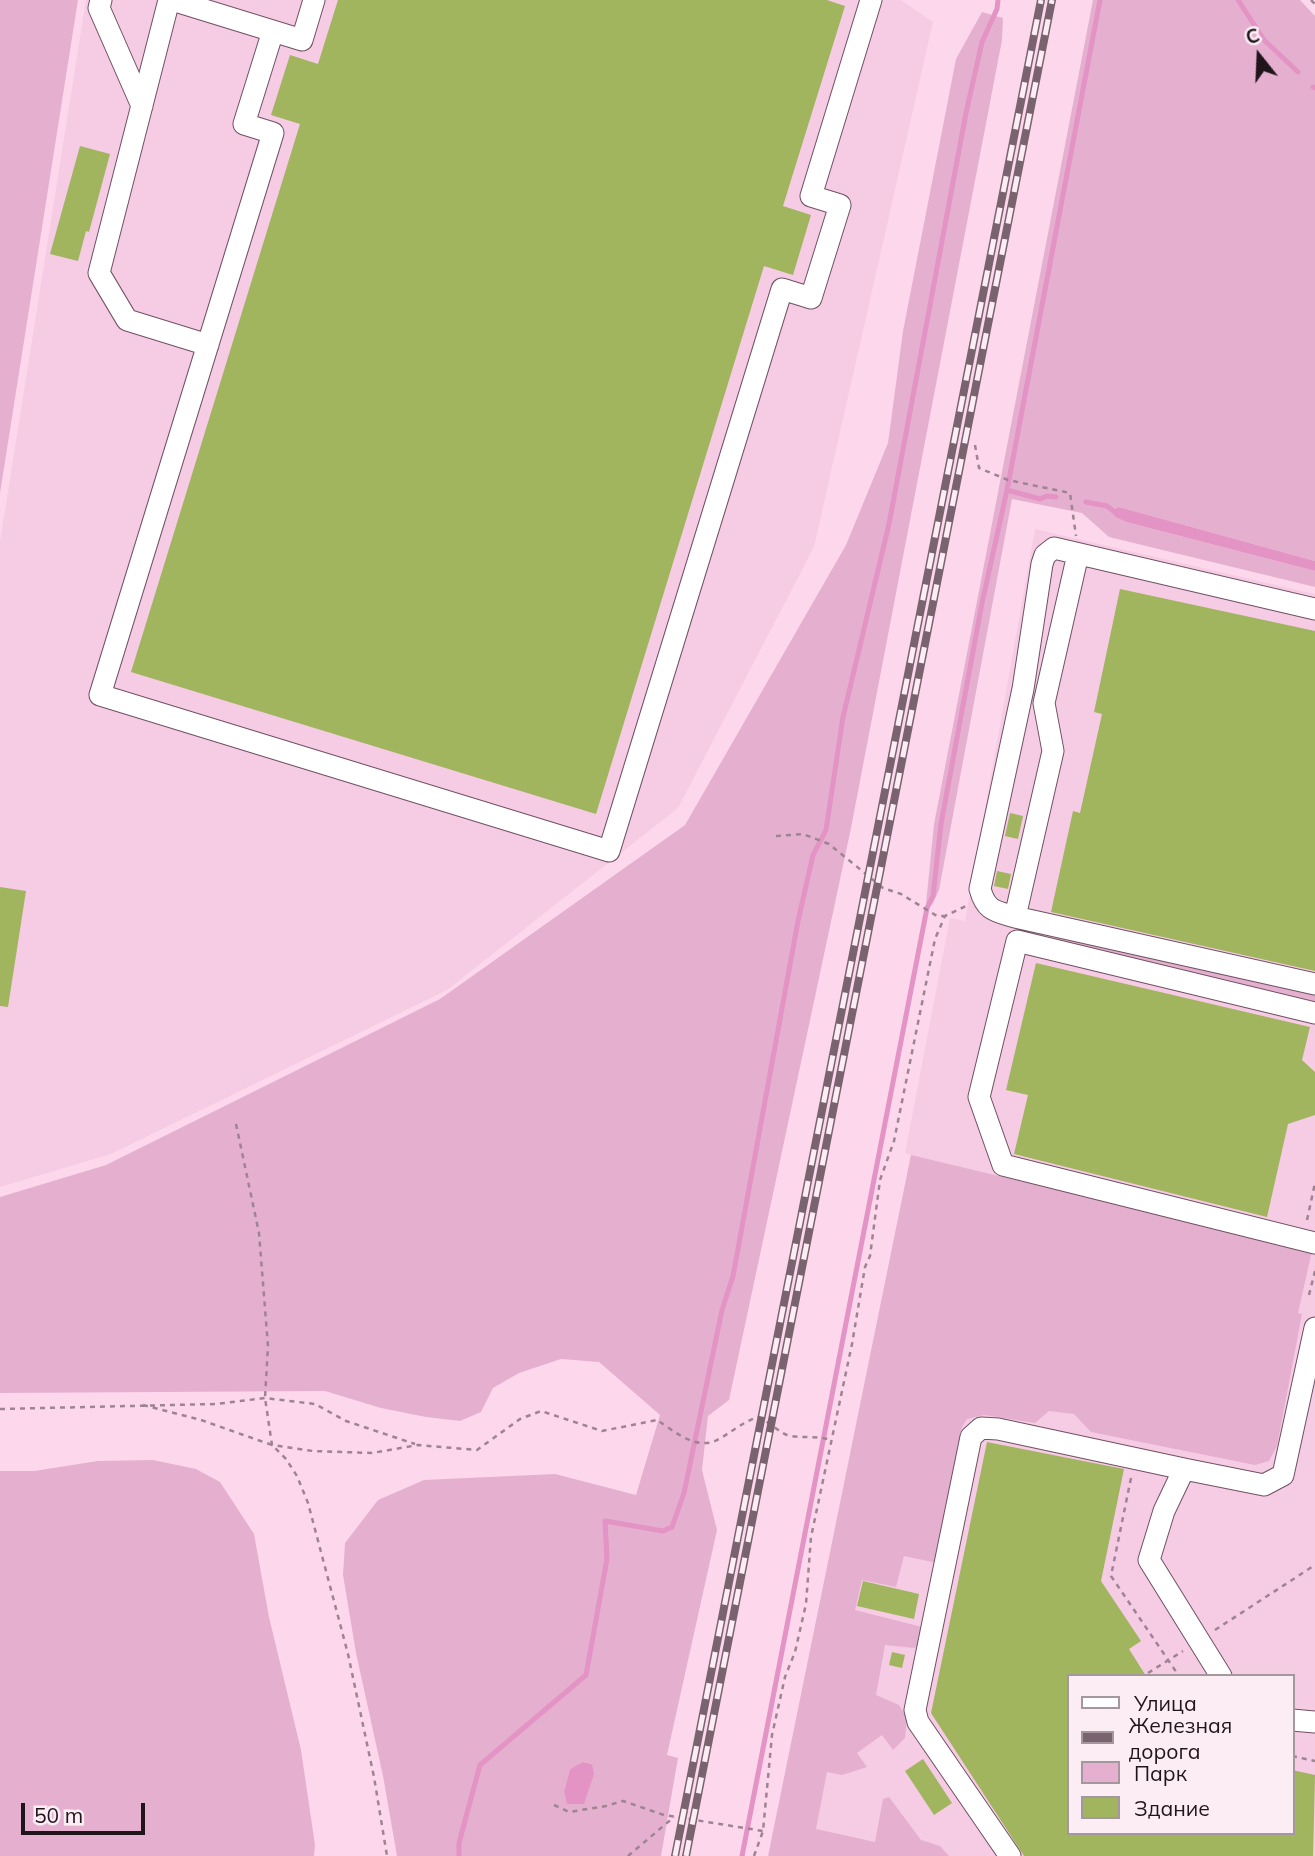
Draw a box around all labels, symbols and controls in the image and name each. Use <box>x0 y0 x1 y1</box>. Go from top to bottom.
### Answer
north arrow <box>1224 21 1294 91</box>
text: С <box>1243 23 1262 49</box>
legend <box>1066 1674 1294 1835</box>
text: Улица <box>1134 1690 1197 1716</box>
text: Железная дорога <box>1128 1712 1232 1764</box>
text: Парк <box>1134 1760 1187 1786</box>
scale bar <box>24 1790 149 1834</box>
text: Здание <box>1134 1795 1210 1821</box>
text: 50 m <box>34 1802 83 1828</box>

